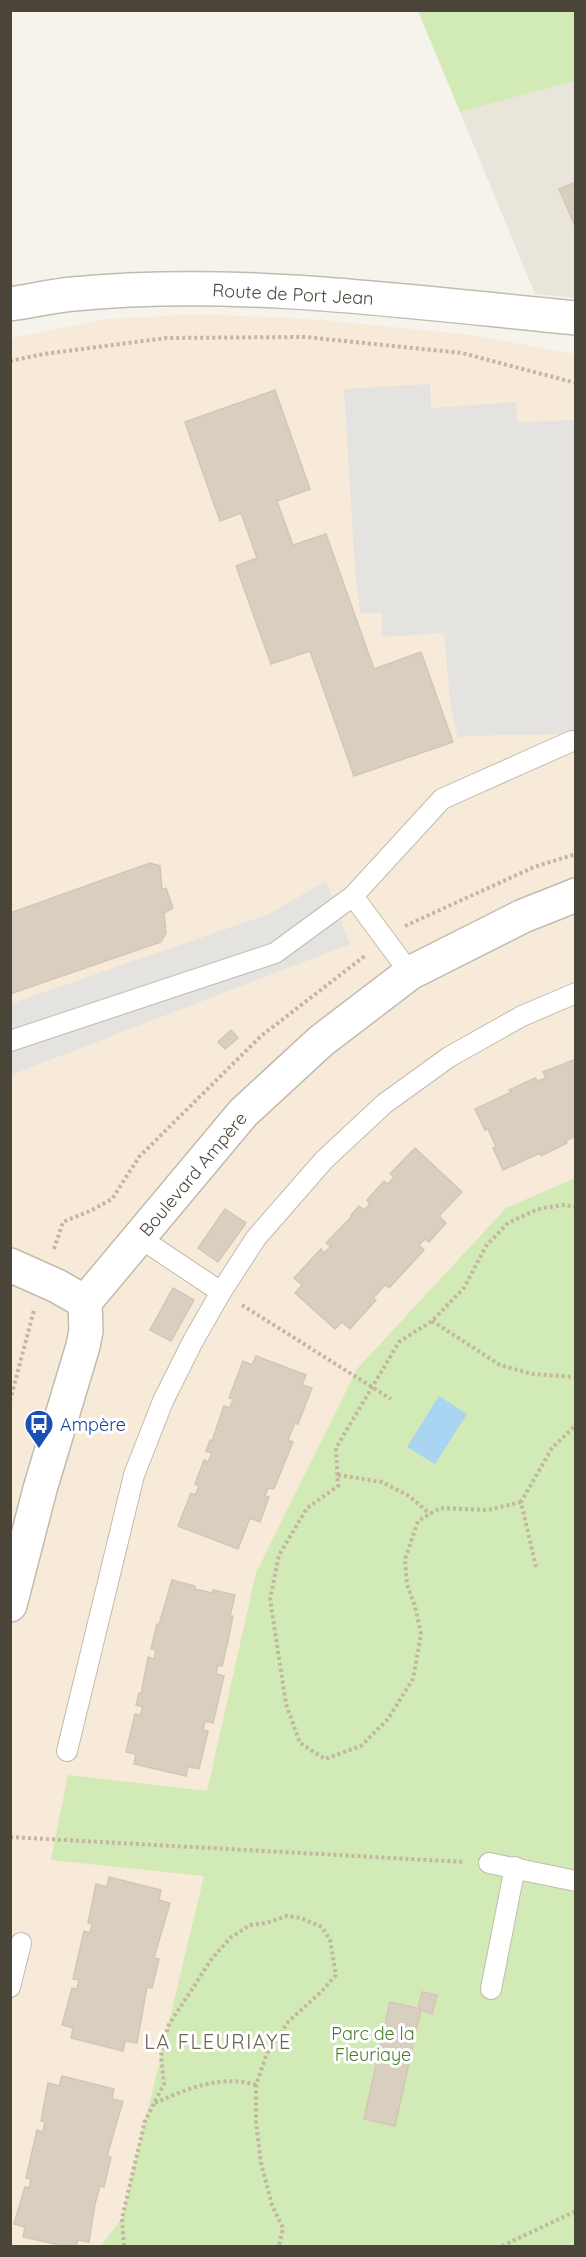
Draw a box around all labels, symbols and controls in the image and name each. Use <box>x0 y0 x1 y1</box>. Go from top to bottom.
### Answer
street label: Route de Port Jean <box>212 278 374 310</box>
street label: Boulevard Ampère <box>134 1107 252 1241</box>
bus stop icon: Ampère <box>23 1408 55 1450</box>
place label: Ampère <box>60 1413 126 1436</box>
park label: Parc de la Fleuriaye <box>331 2022 415 2066</box>
district label: LA FLEURIAYE <box>144 2029 292 2054</box>

